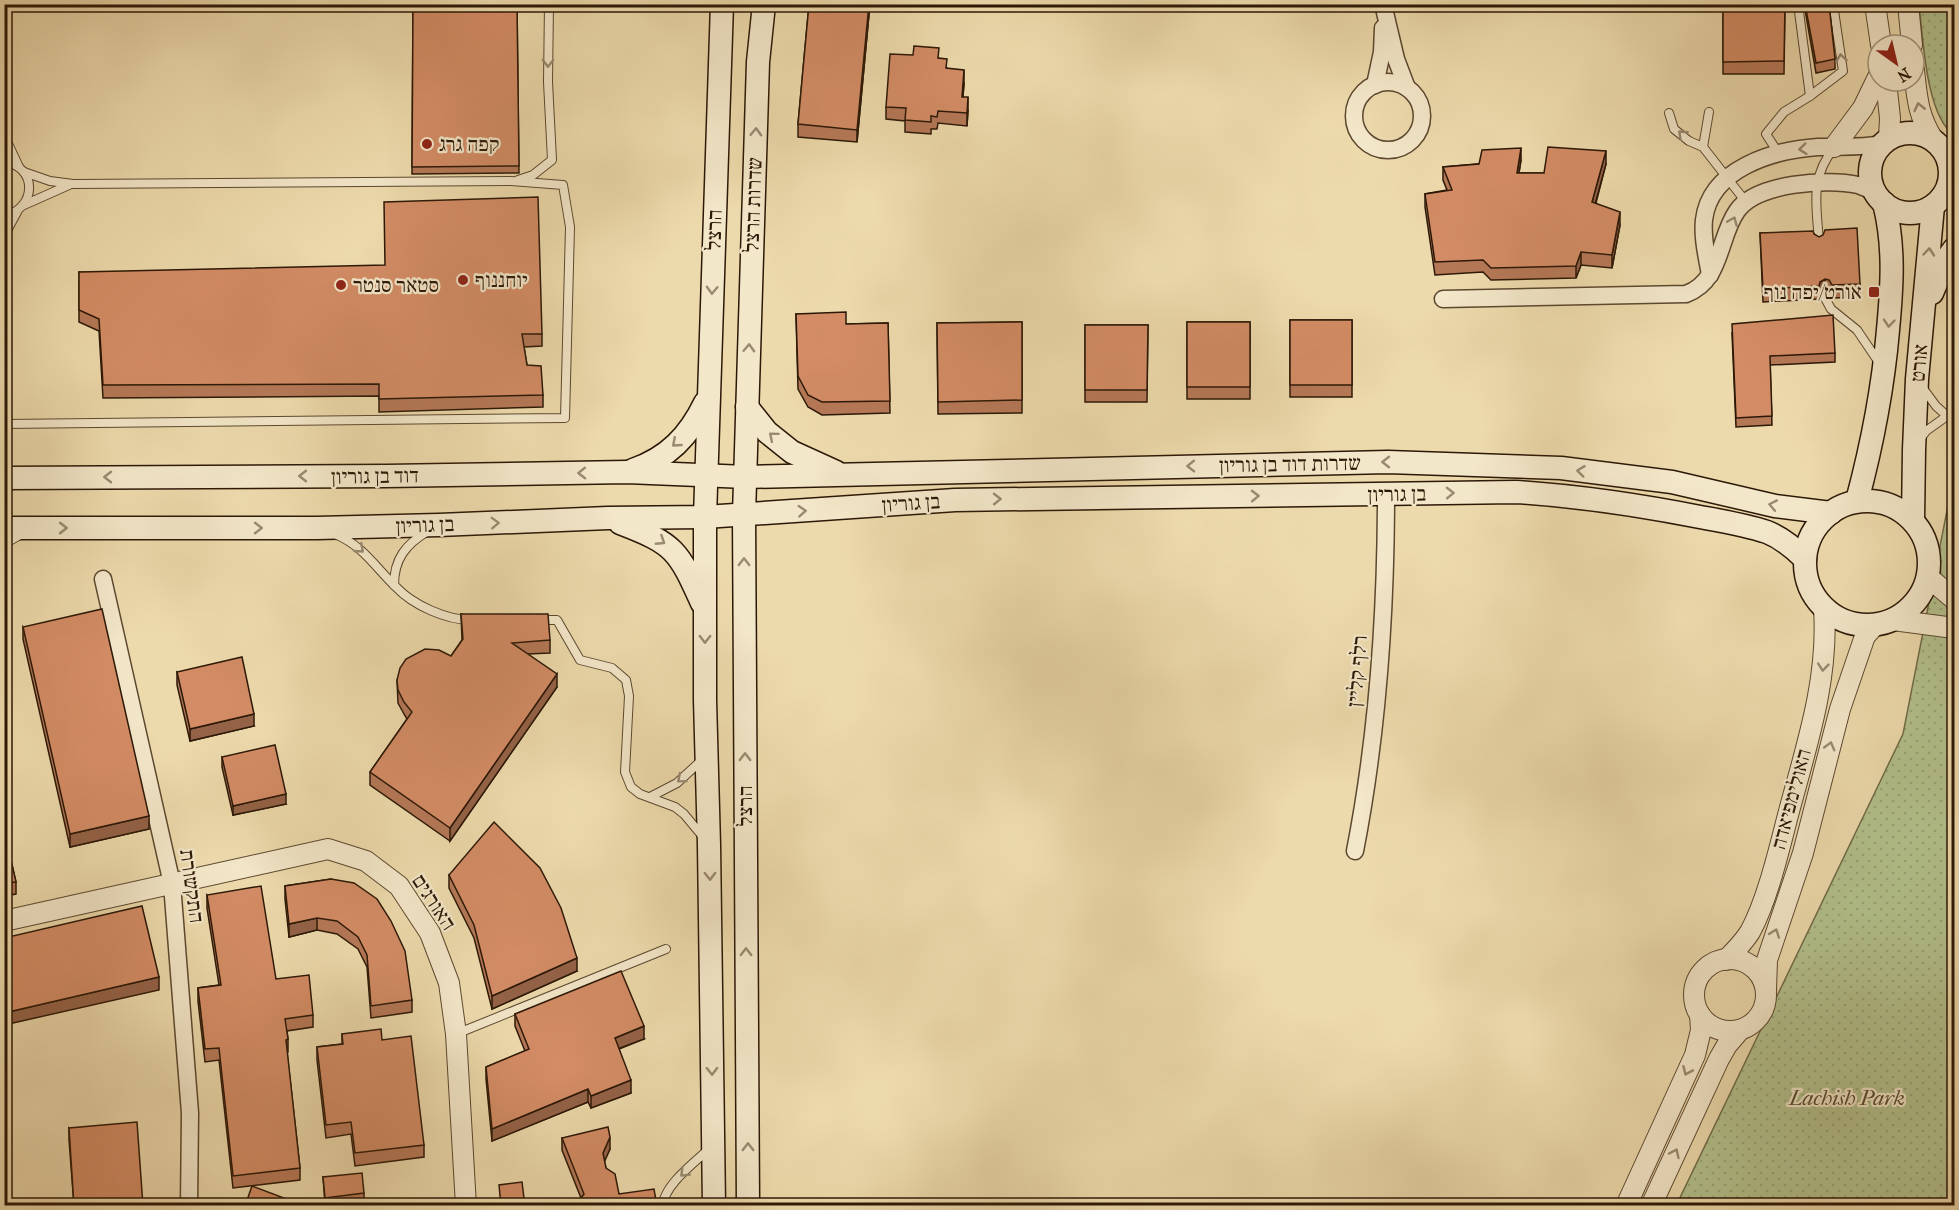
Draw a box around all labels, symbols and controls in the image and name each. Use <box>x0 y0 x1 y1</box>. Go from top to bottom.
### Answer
north arrow <box>1866 33 1926 93</box>
one-way arrow <box>1836 54 1848 63</box>
one-way arrow <box>542 58 554 67</box>
text: N <box>1893 64 1914 87</box>
one-way arrow <box>1913 102 1926 112</box>
one-way arrow <box>749 128 762 137</box>
one-way arrow <box>1678 130 1688 141</box>
place label: קפה גרג <box>439 132 499 156</box>
marker: קפה גרג <box>420 137 434 151</box>
one-way arrow <box>1798 142 1807 155</box>
street label: שדרות הרצל <box>739 157 767 253</box>
street label: הרצל <box>701 209 727 251</box>
one-way arrow <box>1726 216 1738 227</box>
one-way arrow <box>1922 248 1935 257</box>
place label: יוחננוף <box>475 268 528 292</box>
place label: סטאר סנטר <box>353 273 439 297</box>
marker: יוחננוף <box>456 273 470 287</box>
marker: סטאר סנטר <box>334 278 348 292</box>
place label: אורט/יפה נוף <box>1764 280 1862 304</box>
one-way arrow <box>706 285 719 294</box>
marker: אורט/יפה נוף <box>1867 285 1881 299</box>
one-way arrow <box>1883 319 1896 328</box>
street label: אורט <box>1905 343 1933 383</box>
one-way arrow <box>743 344 755 353</box>
one-way arrow <box>769 432 780 443</box>
one-way arrow <box>673 436 683 447</box>
street label: שדרות דוד בן גוריון <box>1219 451 1361 477</box>
one-way arrow <box>1382 456 1391 468</box>
one-way arrow <box>1187 460 1196 473</box>
street label: דוד בן גוריון <box>331 463 419 489</box>
one-way arrow <box>1576 465 1586 477</box>
one-way arrow <box>578 467 587 479</box>
one-way arrow <box>299 470 308 482</box>
one-way arrow <box>104 471 113 483</box>
street label: בן גוריון <box>1367 481 1427 507</box>
one-way arrow <box>1445 487 1454 499</box>
street label: בן גוריון <box>881 489 941 517</box>
one-way arrow <box>1250 490 1259 503</box>
one-way arrow <box>992 493 1001 505</box>
one-way arrow <box>1768 499 1778 512</box>
one-way arrow <box>798 504 807 517</box>
street label: בן גוריון <box>395 512 455 538</box>
one-way arrow <box>490 517 499 530</box>
one-way arrow <box>58 522 67 534</box>
one-way arrow <box>253 522 262 534</box>
one-way arrow <box>655 534 666 545</box>
one-way arrow <box>354 542 364 553</box>
one-way arrow <box>738 558 750 567</box>
street label: רלף קליין <box>1342 634 1372 708</box>
one-way arrow <box>699 635 711 644</box>
one-way arrow <box>1817 662 1830 671</box>
one-way arrow <box>1823 741 1836 751</box>
street label: האולימפיאדה <box>1766 746 1816 852</box>
one-way arrow <box>739 753 751 762</box>
one-way arrow <box>677 772 688 783</box>
street label: הרצל <box>733 785 757 827</box>
street label: התקשורת <box>175 848 209 924</box>
street label: האורגים <box>407 870 461 934</box>
one-way arrow <box>704 872 716 881</box>
one-way arrow <box>1768 928 1780 939</box>
one-way arrow <box>740 948 752 957</box>
one-way arrow <box>1683 1064 1695 1075</box>
one-way arrow <box>706 1067 718 1076</box>
park label: Lachish Park <box>1787 1086 1905 1110</box>
one-way arrow <box>742 1143 754 1152</box>
one-way arrow <box>1668 1148 1680 1159</box>
one-way arrow <box>681 1165 692 1176</box>

